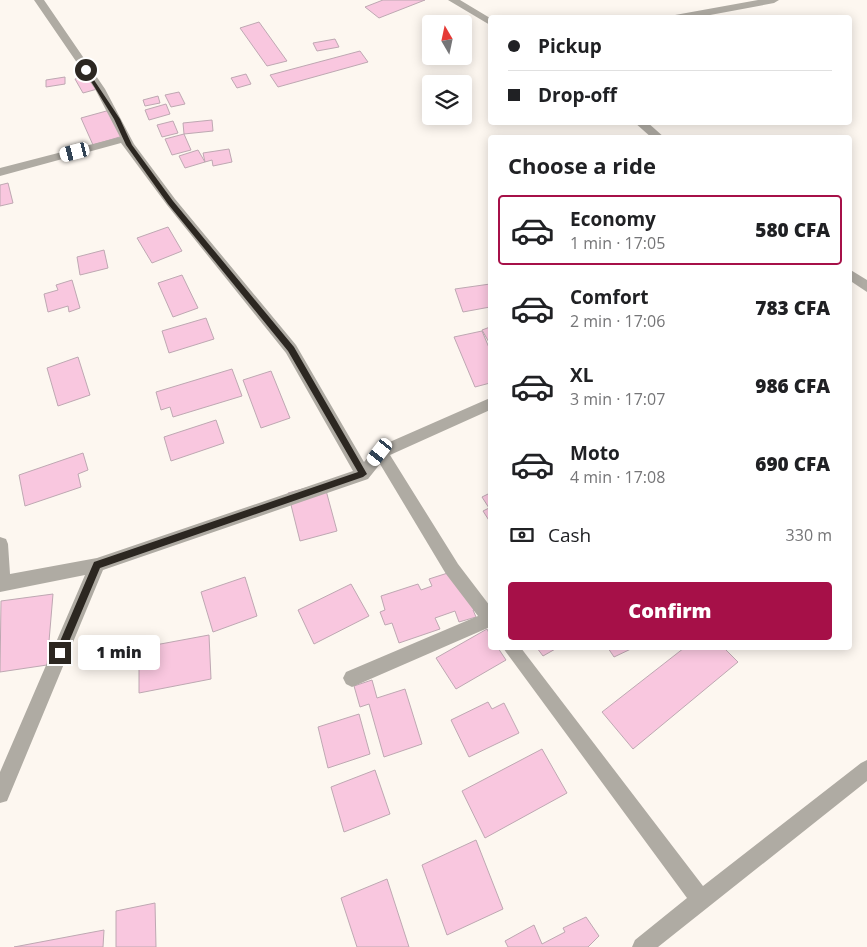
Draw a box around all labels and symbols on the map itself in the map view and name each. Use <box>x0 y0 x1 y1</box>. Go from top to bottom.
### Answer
north arrow <box>422 15 472 65</box>
route start <box>75 59 97 81</box>
car <box>58 141 91 163</box>
car <box>364 436 395 468</box>
callout: 1 min <box>78 636 160 670</box>
route end <box>49 642 71 664</box>

